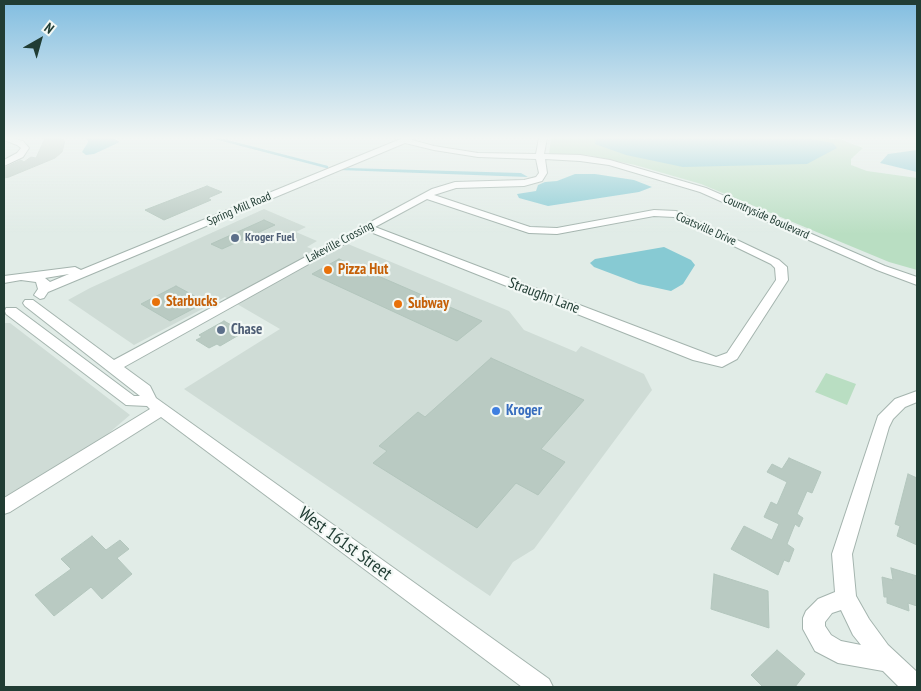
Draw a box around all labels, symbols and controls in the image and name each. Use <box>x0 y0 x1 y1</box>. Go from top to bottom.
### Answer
north arrow <box>15 15 65 65</box>
text: N <box>41 19 58 38</box>
street label: Spring Mill Road <box>205 189 273 229</box>
street label: Countryside Boulevard <box>721 192 811 242</box>
street label: Coatsville Drive <box>674 209 738 249</box>
street label: Lakeville Crossing <box>304 218 376 266</box>
place label: Kroger Fuel <box>245 231 295 245</box>
marker: Kroger Fuel <box>229 232 241 244</box>
place label: Pizza Hut <box>338 261 388 279</box>
marker: Pizza Hut <box>322 264 334 276</box>
street label: Straughn Lane <box>506 274 582 318</box>
place label: Starbucks <box>166 293 218 311</box>
place label: Subway <box>408 295 449 313</box>
marker: Starbucks <box>150 296 162 308</box>
marker: Subway <box>392 298 404 310</box>
place label: Chase <box>231 321 262 339</box>
marker: Chase <box>215 324 227 336</box>
place label: Kroger <box>506 402 542 420</box>
marker: Kroger <box>490 405 502 417</box>
street label: West 161st Street <box>294 503 396 585</box>

